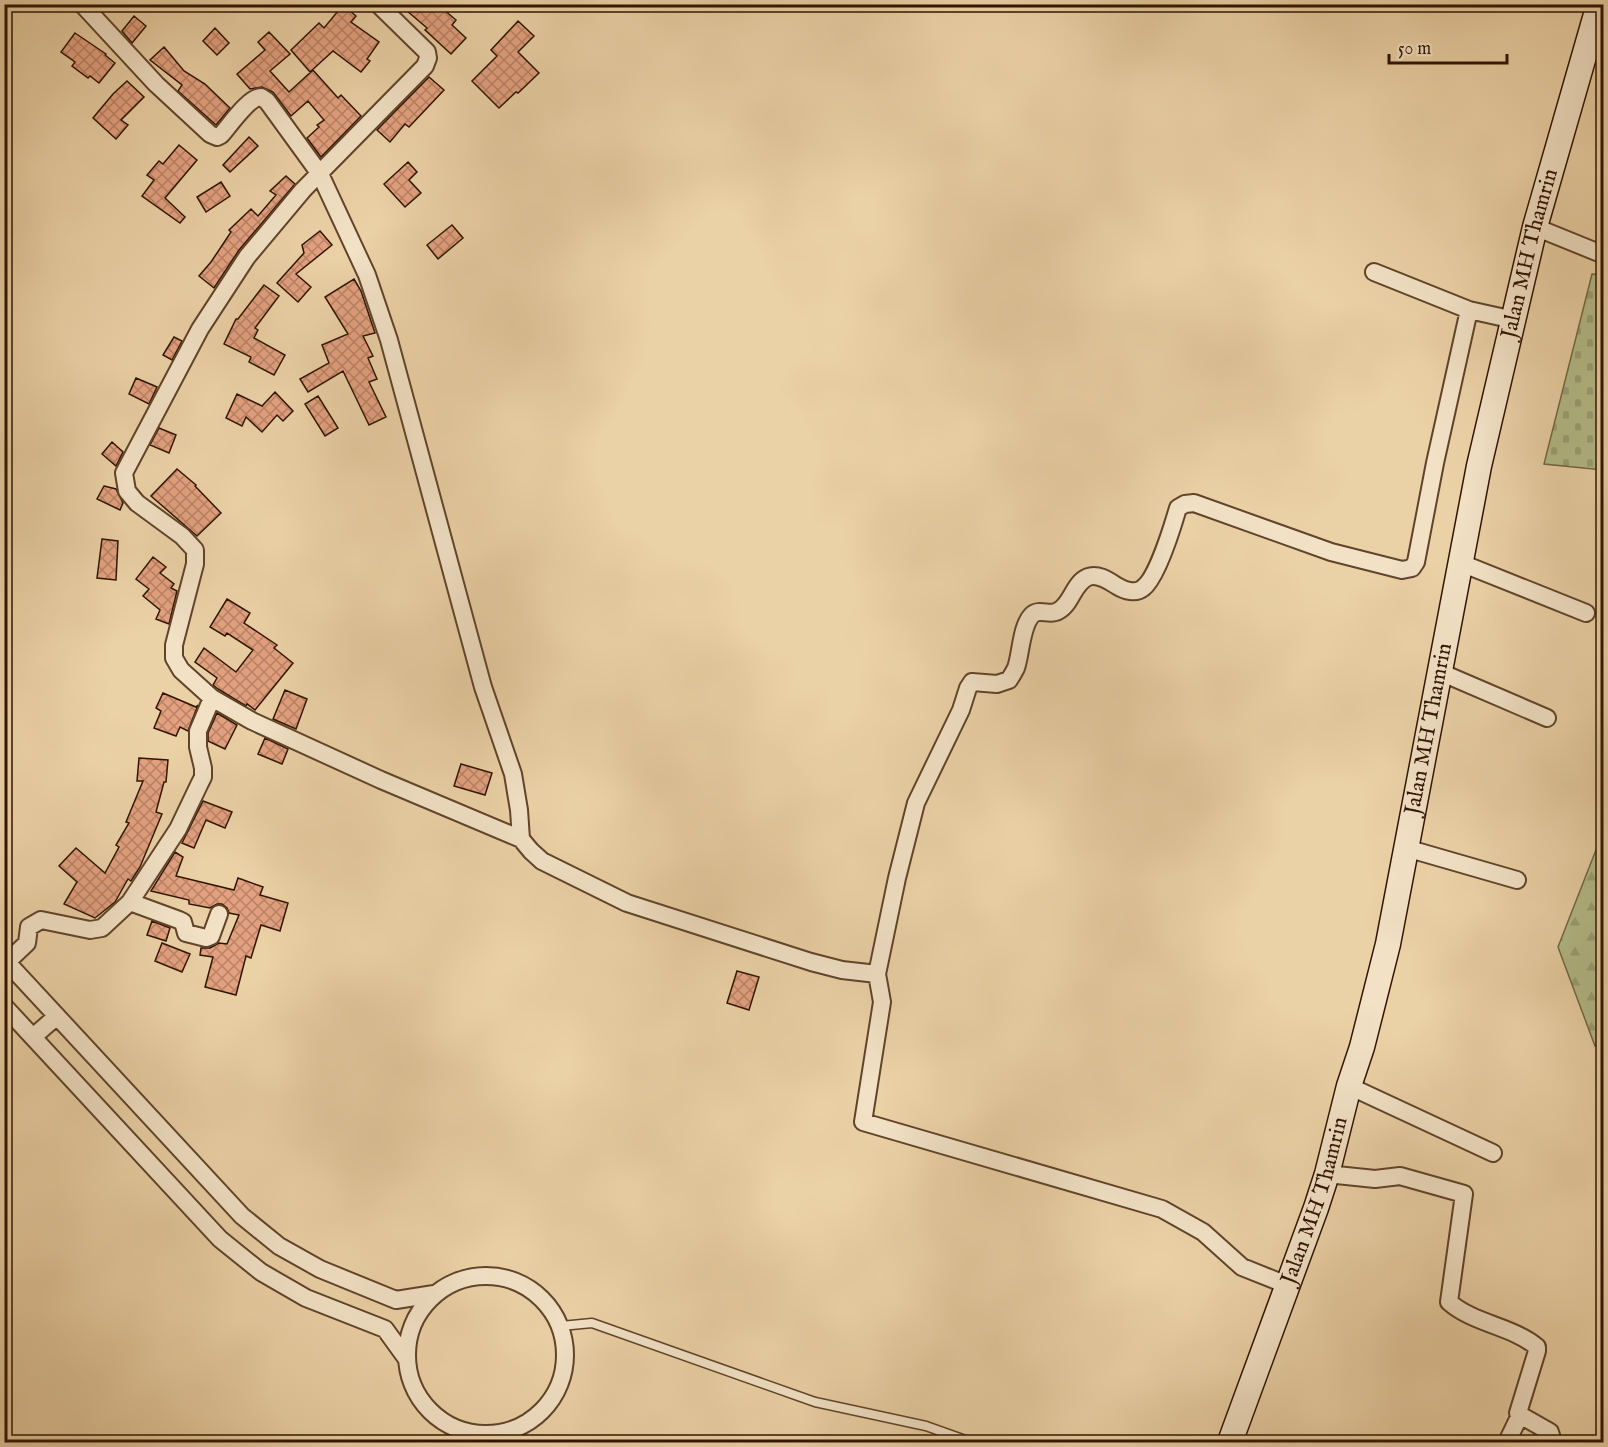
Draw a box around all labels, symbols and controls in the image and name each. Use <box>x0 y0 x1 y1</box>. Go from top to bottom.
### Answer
scale bar <box>1389 27 1508 65</box>
text: 50 m <box>1398 38 1431 61</box>
street label: Jalan MH Thamrin <box>1495 165 1565 344</box>
street label: Jalan MH Thamrin <box>1398 640 1459 820</box>
street label: Jalan MH Thamrin <box>1274 1114 1355 1291</box>

